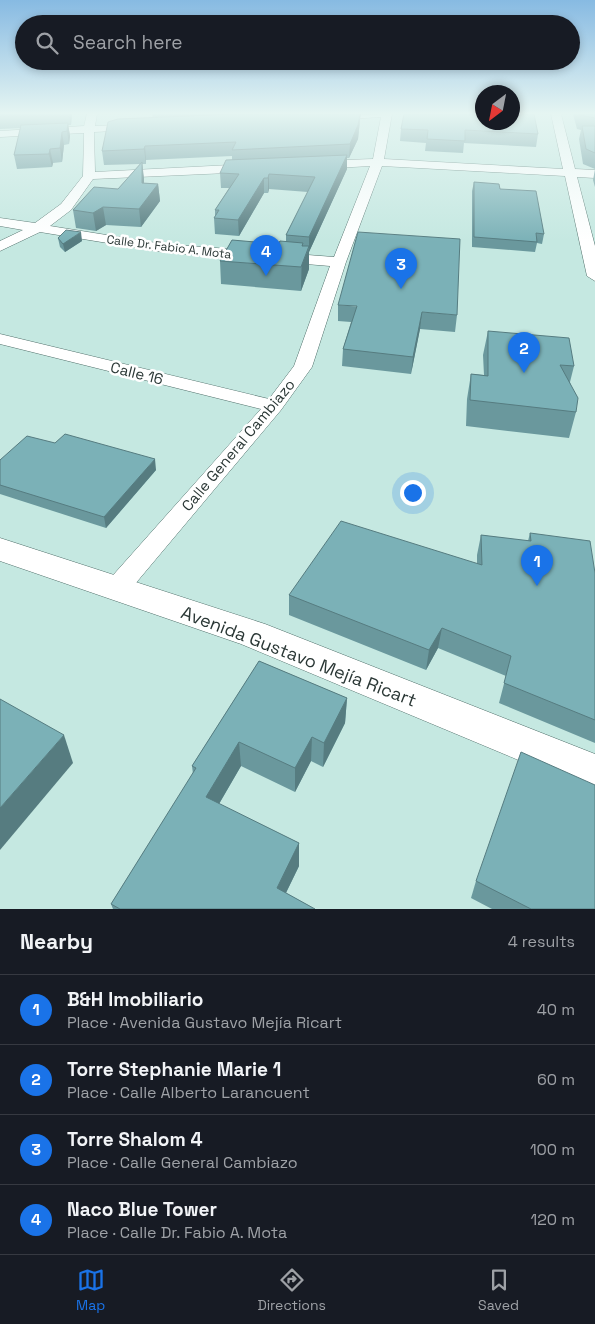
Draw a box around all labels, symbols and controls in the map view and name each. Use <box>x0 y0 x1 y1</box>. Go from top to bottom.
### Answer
search box <box>15 15 580 70</box>
icon: search <box>33 29 61 57</box>
text: Search here <box>73 30 183 55</box>
north arrow <box>475 85 520 130</box>
street label: Calle Dr. Fabio A. Mota <box>106 231 232 263</box>
pin: 4 <box>250 235 282 276</box>
pin: 3 <box>385 248 417 289</box>
pin: 2 <box>508 332 540 373</box>
street label: Calle 16 <box>109 357 165 389</box>
street label: Calle General Cambiazo <box>177 375 299 515</box>
your location <box>400 480 426 506</box>
pin: 1 <box>521 545 553 586</box>
street label: Avenida Gustavo Mejía Ricart <box>178 600 420 712</box>
text: Nearby <box>20 928 93 955</box>
text: 4 results <box>508 931 575 952</box>
text: B&H Imobiliario <box>67 987 203 1012</box>
text: 1 <box>32 999 40 1020</box>
text: 40 m <box>537 999 575 1020</box>
text: Place · Avenida Gustavo Mejía Ricart <box>67 1012 342 1033</box>
text: Torre Stephanie Marie 1 <box>67 1057 281 1082</box>
text: 2 <box>31 1069 41 1090</box>
text: 60 m <box>537 1069 575 1090</box>
text: Place · Calle Alberto Larancuent <box>67 1082 310 1103</box>
text: Torre Shalom 4 <box>67 1127 203 1152</box>
text: 3 <box>31 1139 41 1160</box>
text: 100 m <box>530 1139 575 1160</box>
text: Place · Calle General Cambiazo <box>67 1152 298 1173</box>
text: Naco Blue Tower <box>67 1197 217 1222</box>
text: 4 <box>31 1209 41 1230</box>
text: 120 m <box>531 1209 575 1230</box>
text: Place · Calle Dr. Fabio A. Mota <box>67 1222 287 1243</box>
tab: Map <box>76 1266 105 1314</box>
tab: Directions <box>257 1266 326 1314</box>
tab: Saved <box>478 1266 519 1314</box>

